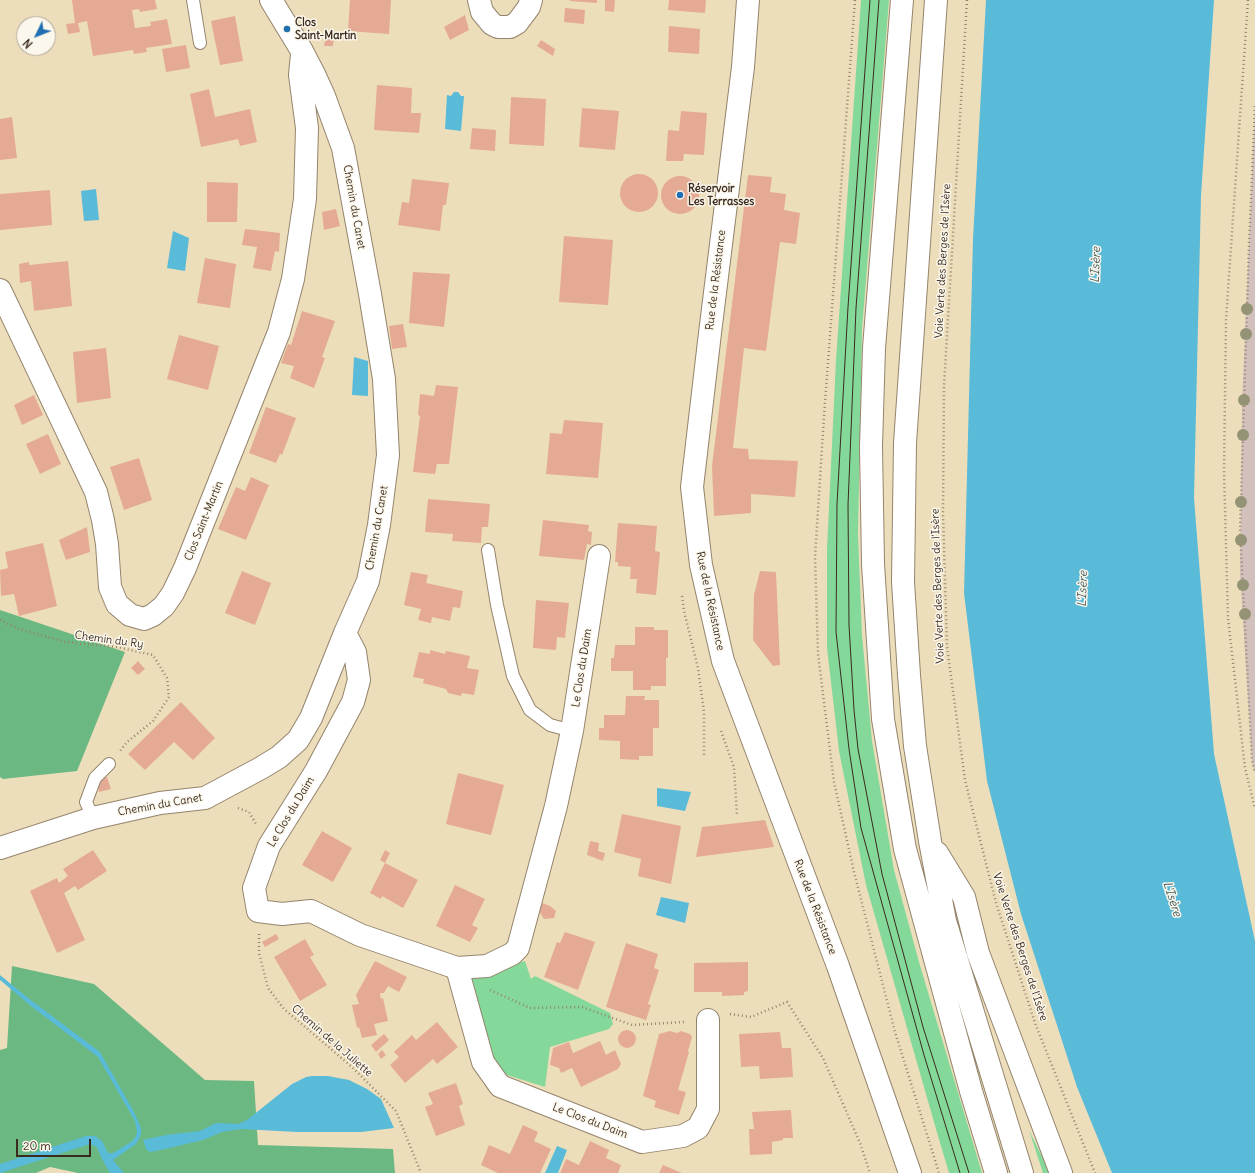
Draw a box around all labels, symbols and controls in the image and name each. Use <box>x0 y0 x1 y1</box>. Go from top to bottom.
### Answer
north arrow <box>16 16 56 56</box>
place label: Clos Saint-Martin <box>295 16 356 42</box>
marker: Clos Saint-Martin <box>282 24 292 34</box>
text: N <box>20 36 36 51</box>
street label: Chemin du Canet <box>340 164 368 250</box>
place label: Réservoir Les Terrasses <box>688 182 754 208</box>
street label: Voie Verte des Berges de l'Isère <box>932 183 954 339</box>
marker: Réservoir Les Terrasses <box>675 190 685 200</box>
street label: Rue de la Résistance <box>703 229 729 331</box>
water label: L'Isère <box>1088 247 1104 283</box>
street label: Clos Saint-Martin <box>182 479 226 563</box>
street label: Chemin du Canet <box>363 485 391 571</box>
street label: Voie Verte des Berges de l'Isère <box>929 508 947 664</box>
street label: Rue de la Résistance <box>693 550 727 652</box>
water label: L'Isère <box>1075 571 1091 607</box>
street label: Le Clos du Daim <box>569 628 595 708</box>
street label: Chemin du Ry <box>74 629 144 651</box>
street label: Le Clos du Daim <box>265 775 317 849</box>
street label: Chemin du Canet <box>117 791 203 819</box>
street label: Rue de la Résistance <box>791 857 839 957</box>
street label: Voie Verte des Berges de l'Isère <box>990 871 1050 1023</box>
water label: L'Isère <box>1160 880 1184 918</box>
street label: Chemin de la Juliette <box>289 1002 375 1080</box>
street label: Le Clos du Daim <box>551 1101 629 1141</box>
scale bar <box>18 1131 93 1157</box>
text: 20 m <box>23 1138 51 1153</box>

